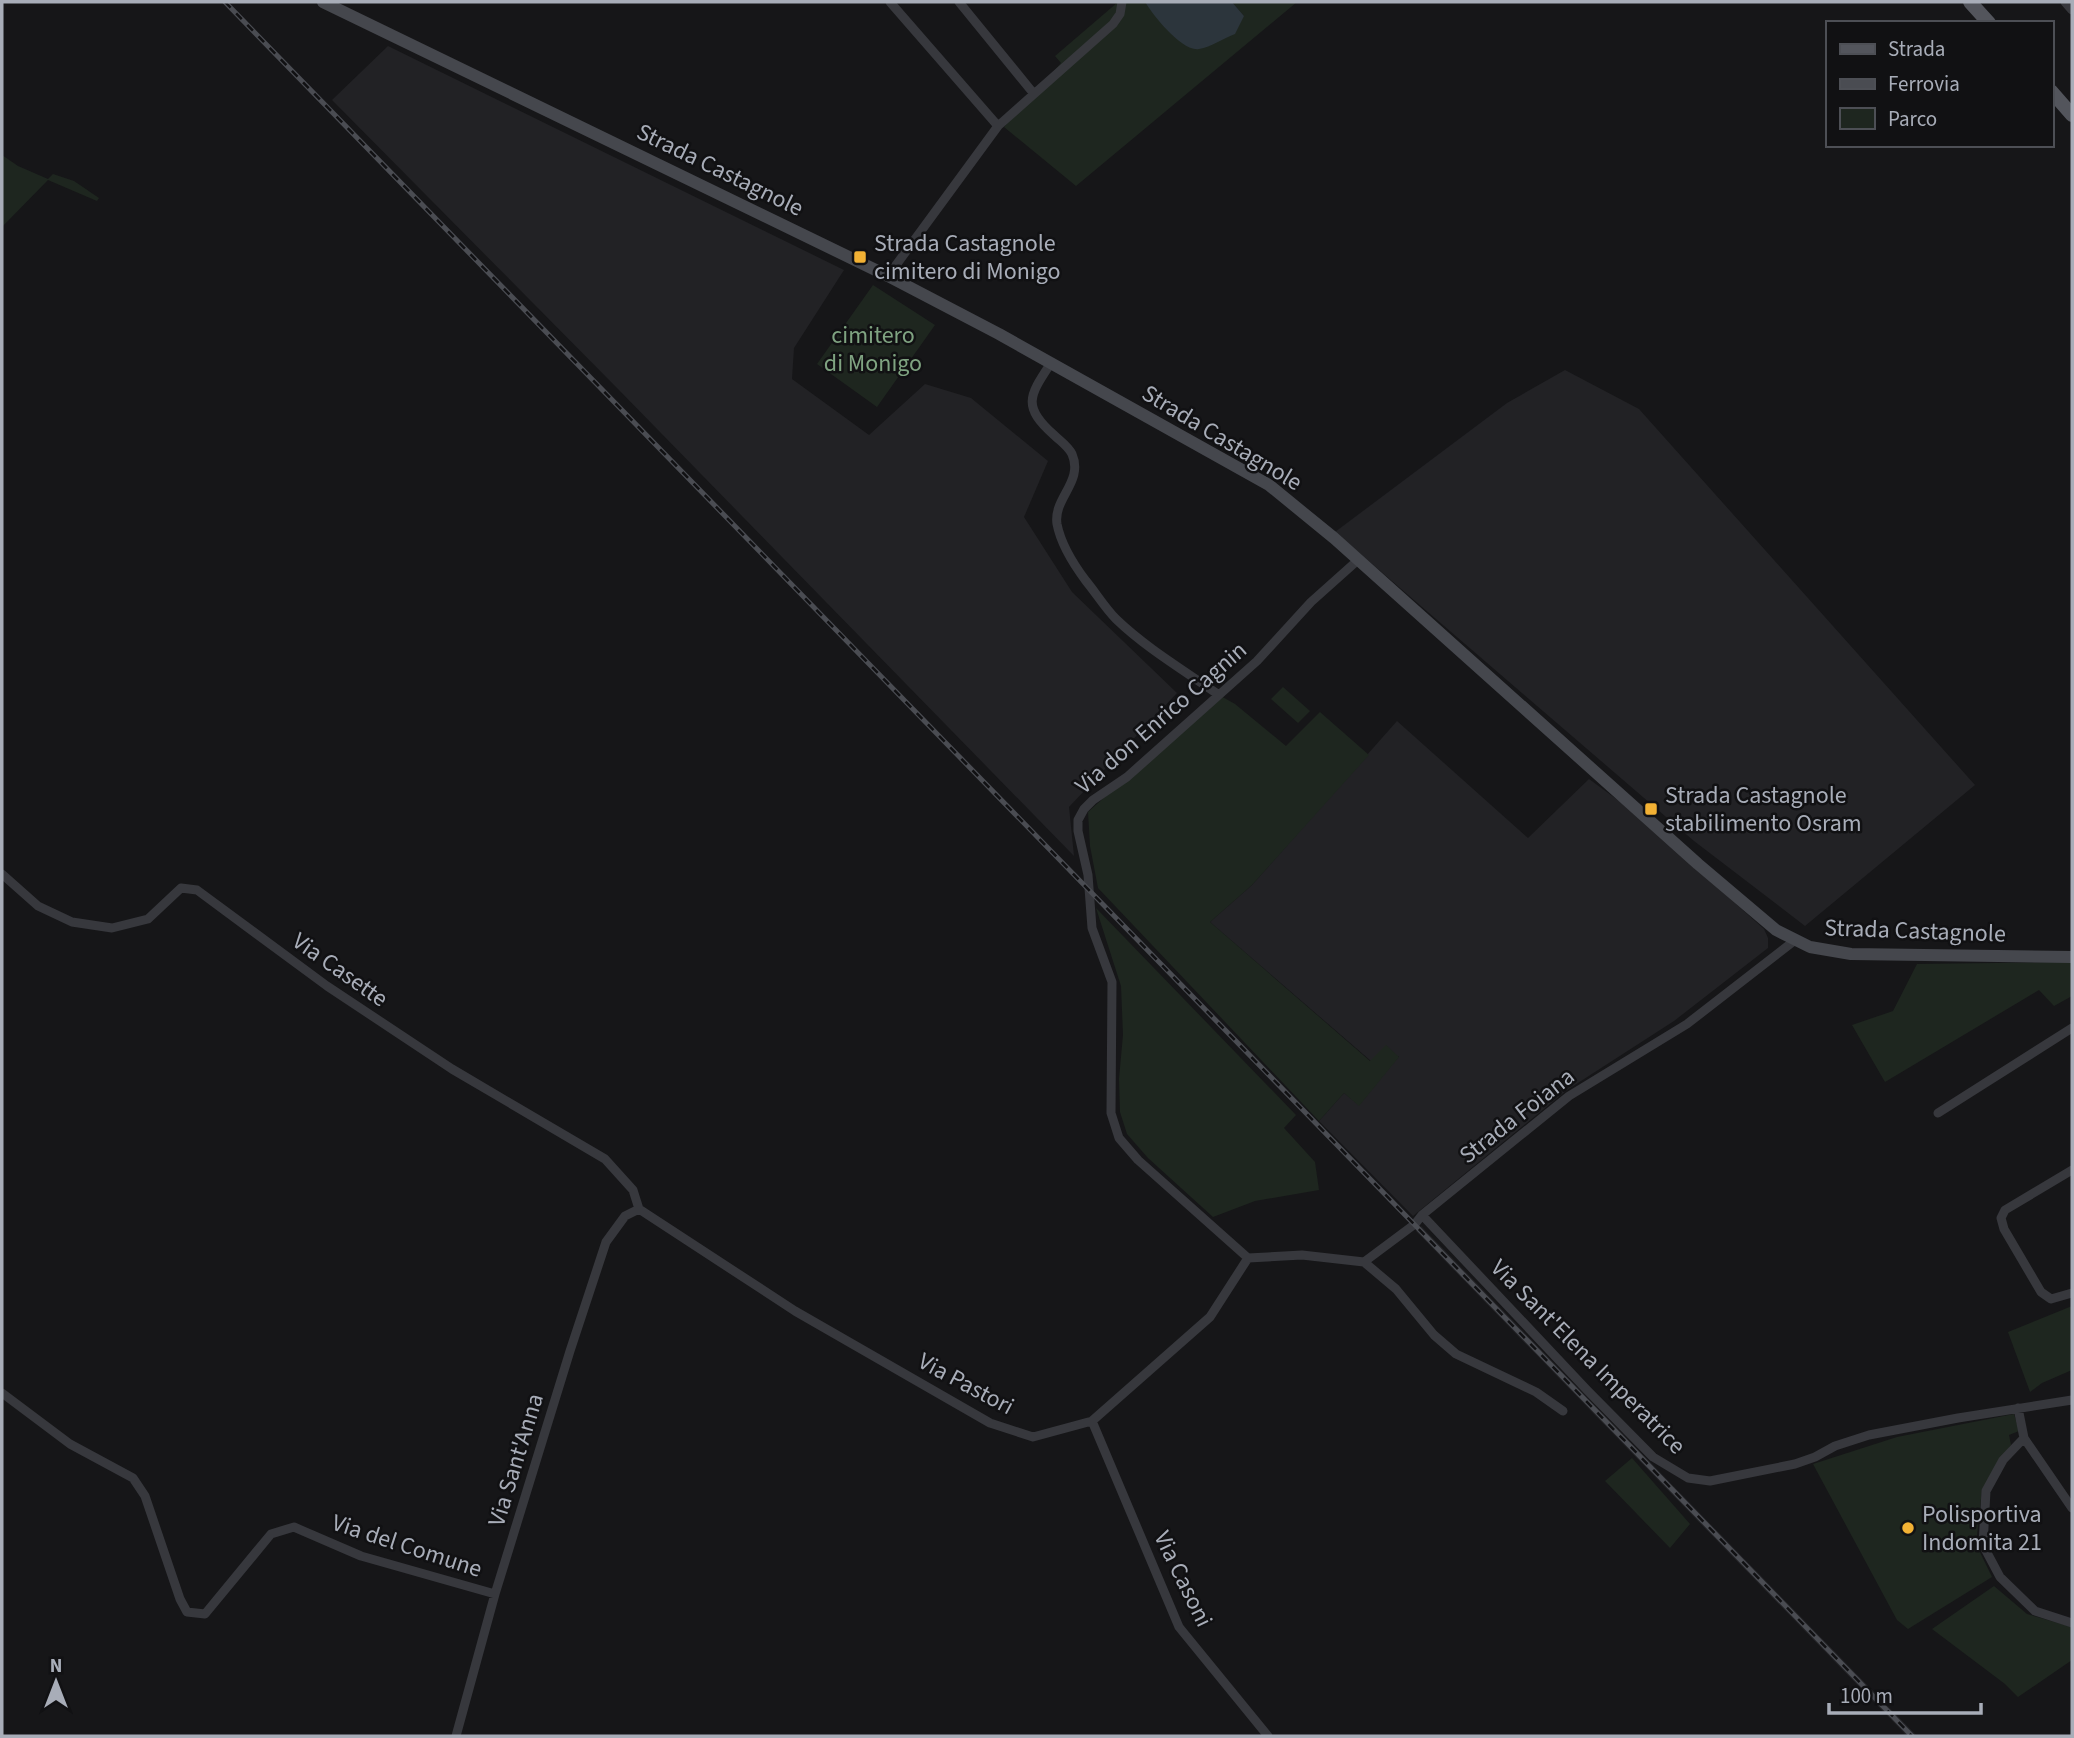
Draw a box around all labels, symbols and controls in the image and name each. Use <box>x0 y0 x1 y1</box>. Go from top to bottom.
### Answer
legend <box>1826 21 2053 147</box>
text: Strada <box>1888 34 1945 64</box>
text: Ferrovia <box>1888 69 1960 99</box>
text: Parco <box>1888 104 1937 134</box>
street label: Strada Castagnole <box>631 114 809 226</box>
place label: Strada Castagnole cimitero di Monigo <box>874 226 1061 289</box>
marker: Strada Castagnole cimitero di Monigo <box>852 249 868 265</box>
park label: cimitero di Monigo <box>824 318 922 381</box>
street label: Strada Castagnole <box>1135 376 1309 500</box>
street label: Via don Enrico Cagnin <box>1067 633 1255 803</box>
place label: Strada Castagnole stabilimento Osram <box>1665 778 1862 841</box>
marker: Strada Castagnole stabilimento Osram <box>1643 801 1659 817</box>
street label: Strada Castagnole <box>1824 910 2006 952</box>
street label: Via Casette <box>285 924 395 1016</box>
street label: Strada Foiana <box>1452 1060 1582 1172</box>
street label: Via Sant'Elena Imperatrice <box>1482 1251 1694 1463</box>
street label: Via Pastori <box>912 1344 1020 1424</box>
street label: Via Sant'Anna <box>479 1389 553 1531</box>
place label: Polisportiva Indomita 21 <box>1922 1497 2042 1560</box>
street label: Via del Comune <box>327 1505 487 1587</box>
marker: Polisportiva Indomita 21 <box>1900 1520 1916 1536</box>
street label: Via Casoni <box>1145 1525 1221 1633</box>
north arrow <box>21 1647 91 1717</box>
text: N <box>50 1653 62 1680</box>
scale bar <box>1829 1672 1981 1716</box>
text: 100 m <box>1840 1681 1893 1711</box>

